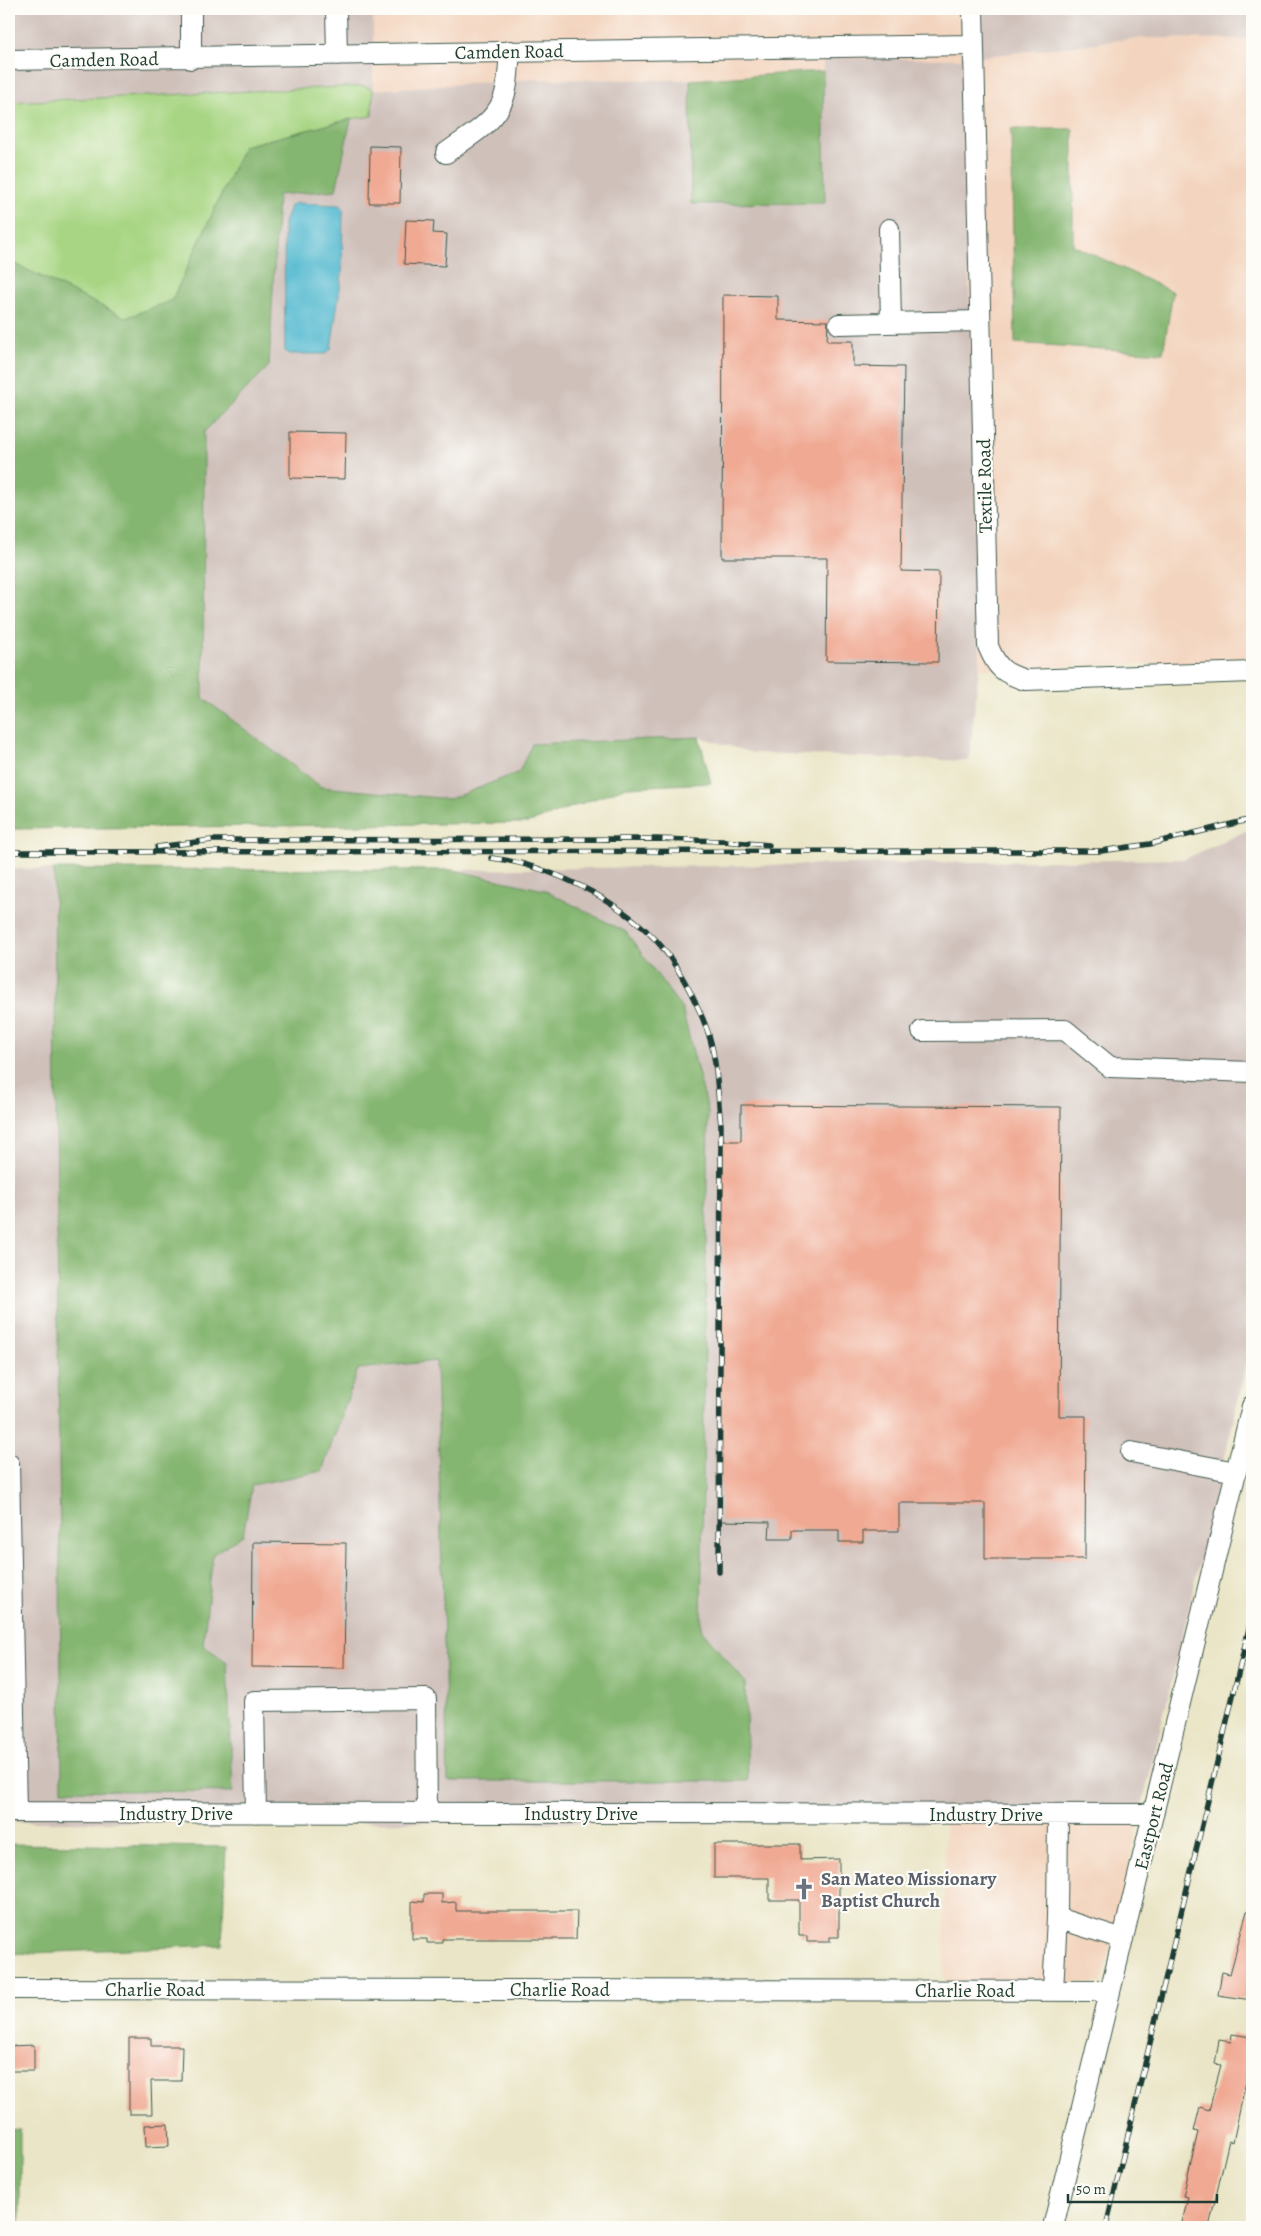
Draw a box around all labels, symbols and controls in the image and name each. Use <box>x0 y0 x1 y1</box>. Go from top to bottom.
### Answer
street label: Camden Road <box>454 38 565 66</box>
street label: Camden Road <box>49 46 160 74</box>
street label: Textile Road <box>971 438 999 533</box>
street label: Eastport Road <box>1128 1759 1180 1873</box>
street label: Industry Drive <box>119 1801 233 1827</box>
street label: Industry Drive <box>524 1801 638 1827</box>
street label: Industry Drive <box>929 1802 1043 1828</box>
place label: San Mateo Missionary Baptist Church <box>821 1866 997 1914</box>
church icon: San Mateo Missionary Baptist Church <box>791 1876 817 1902</box>
street label: Charlie Road <box>105 1977 206 2003</box>
street label: Charlie Road <box>510 1977 611 2003</box>
street label: Charlie Road <box>915 1978 1016 2004</box>
scale bar <box>1068 2171 1217 2203</box>
text: 50 m <box>1076 2179 1106 2199</box>

